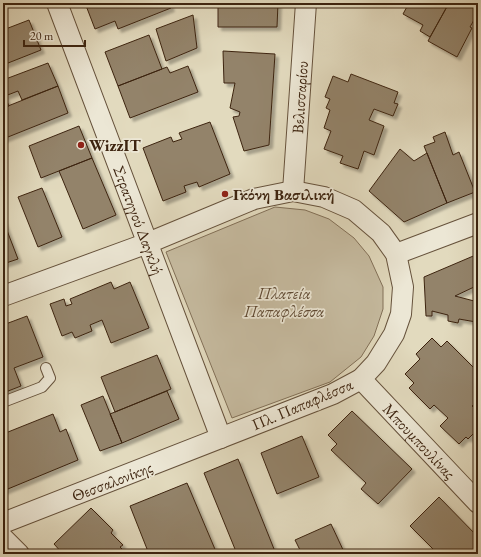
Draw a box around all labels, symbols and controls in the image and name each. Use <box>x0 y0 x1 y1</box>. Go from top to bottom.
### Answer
scale bar <box>24 22 85 48</box>
text: 20 m <box>30 28 54 44</box>
street label: Βελισσαρίου <box>287 60 313 134</box>
place label: WizzIT <box>89 135 141 156</box>
marker: WizzIT <box>76 140 86 150</box>
street label: Στρατηγού Δαγκλή <box>108 163 168 278</box>
place label: Γκόνη Βασιλική <box>233 184 335 205</box>
marker: Γκόνη Βασιλική <box>220 189 230 199</box>
park label: Πλατεία Παπαφλέσσα <box>243 283 324 322</box>
street label: Πλ. Παπαφλέσσα <box>249 373 357 435</box>
street label: Μπουμπουλίνας <box>378 399 460 484</box>
street label: Θεσσαλονίκης <box>69 456 156 506</box>

